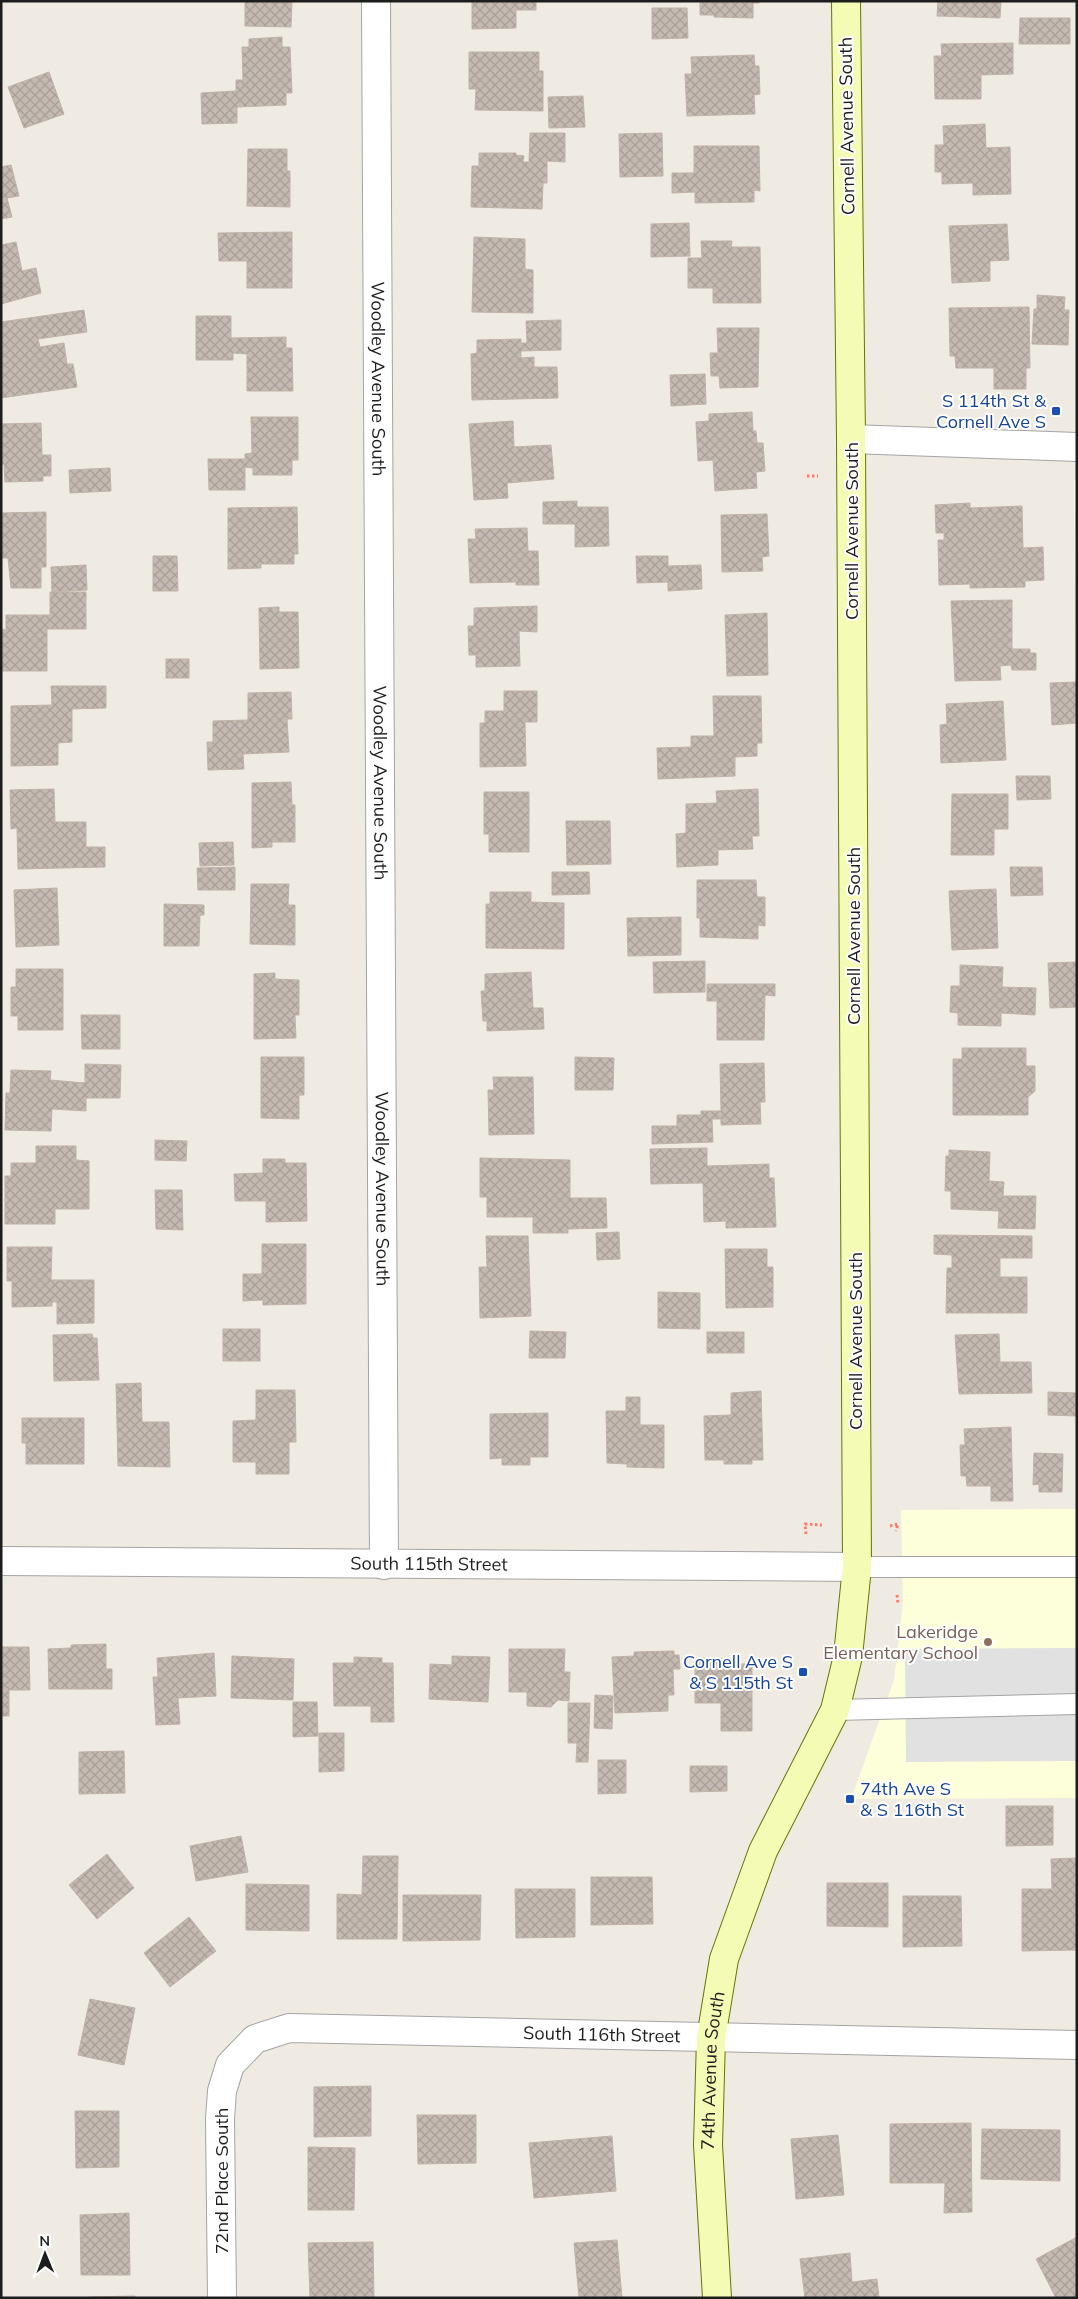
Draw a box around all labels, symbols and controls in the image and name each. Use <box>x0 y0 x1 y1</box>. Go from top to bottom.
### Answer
street label: Cornell Avenue South <box>833 37 860 215</box>
street label: Woodley Avenue South <box>366 282 390 476</box>
place label: S 114th St & Cornell Ave S <box>936 389 1047 433</box>
marker: S 114th St & Cornell Ave S <box>1050 405 1062 417</box>
street label: Cornell Avenue South <box>840 442 863 620</box>
street label: Woodley Avenue South <box>369 686 392 880</box>
street label: Cornell Avenue South <box>842 847 865 1025</box>
street label: Woodley Avenue South <box>371 1092 395 1286</box>
street label: Cornell Avenue South <box>844 1252 867 1430</box>
street label: South 115th Street <box>350 1551 508 1576</box>
place label: Lakeridge Elementary School <box>823 1620 978 1664</box>
marker: Lakeridge Elementary School <box>982 1636 994 1648</box>
place label: Cornell Ave S & S 115th St <box>683 1650 793 1694</box>
marker: Cornell Ave S & S 115th St <box>797 1666 809 1678</box>
place label: 74th Ave S & S 116th St <box>860 1777 964 1821</box>
marker: 74th Ave S & S 116th St <box>844 1793 856 1805</box>
street label: 74th Avenue South <box>696 1989 730 2150</box>
street label: South 116th Street <box>523 2021 681 2047</box>
street label: 72nd Place South <box>210 2108 233 2254</box>
north arrow <box>20 2229 70 2279</box>
text: N <box>39 2232 50 2250</box>

